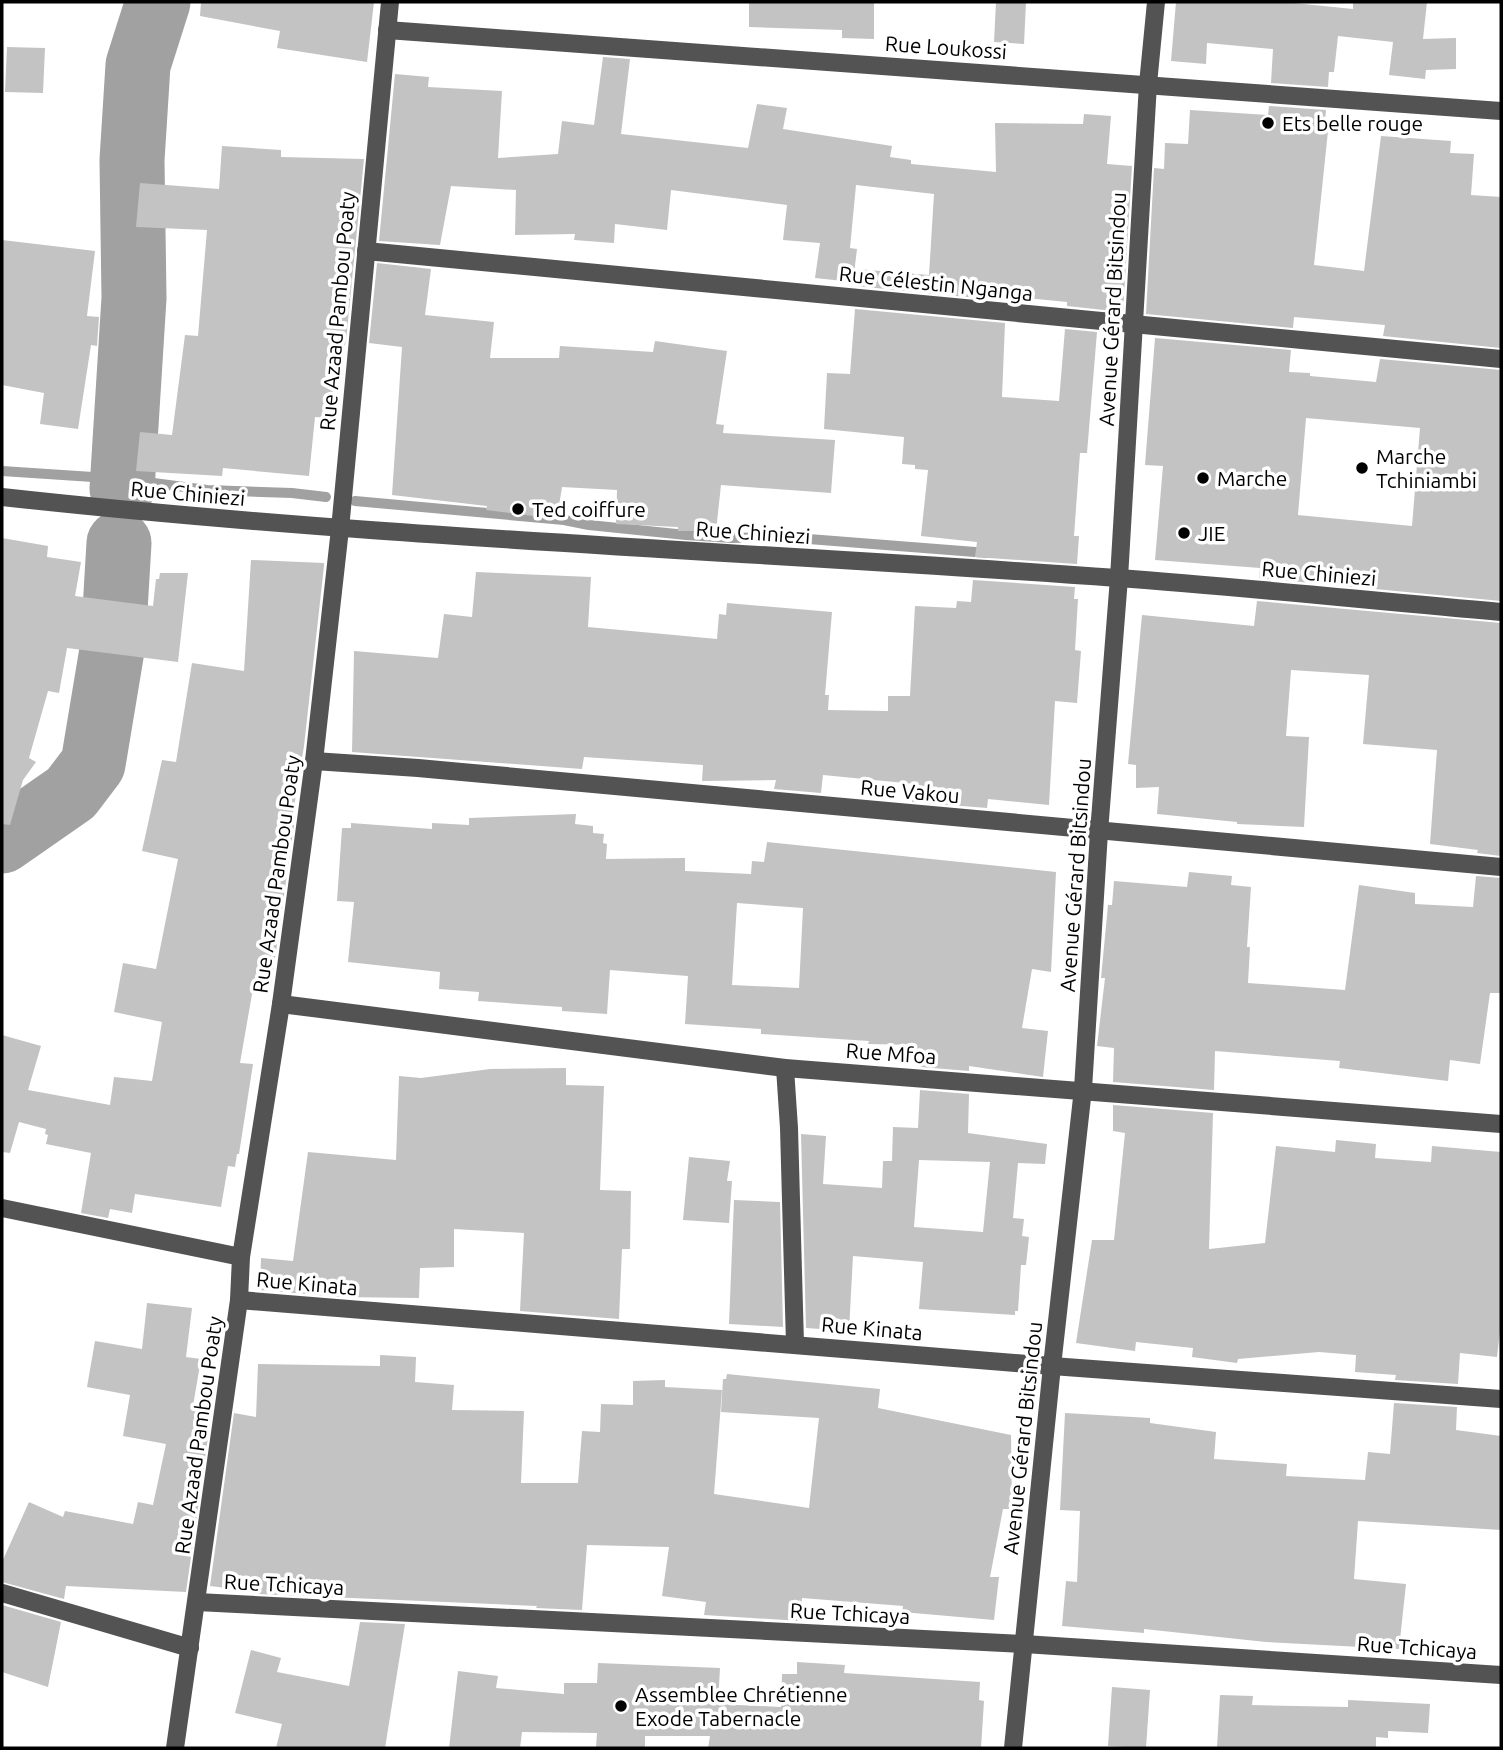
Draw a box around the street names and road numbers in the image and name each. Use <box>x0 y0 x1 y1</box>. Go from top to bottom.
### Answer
street label: Rue Loukossi <box>884 31 1008 63</box>
street label: Rue Azaad Pambou Poaty <box>315 190 359 432</box>
street label: Avenue Gérard Bitsindou <box>1094 191 1130 427</box>
street label: Rue Célestin Nganga <box>838 261 1034 305</box>
street label: Rue Chiniezi <box>130 476 246 510</box>
street label: Rue Chiniezi <box>695 516 811 548</box>
street label: Rue Chiniezi <box>1261 556 1377 590</box>
street label: Rue Azaad Pambou Poaty <box>247 753 305 995</box>
street label: Avenue Gérard Bitsindou <box>1055 757 1095 993</box>
street label: Rue Vakou <box>859 775 961 807</box>
street label: Rue Mfoa <box>845 1038 937 1068</box>
street label: Rue Kinata <box>255 1267 359 1299</box>
street label: Rue Kinata <box>820 1312 924 1344</box>
street label: Rue Azaad Pambou Poaty <box>169 1314 227 1556</box>
street label: Avenue Gérard Bitsindou <box>998 1320 1046 1556</box>
street label: Rue Tchicaya <box>223 1569 345 1599</box>
street label: Rue Tchicaya <box>789 1598 911 1628</box>
street label: Rue Tchicaya <box>1356 1631 1478 1663</box>

